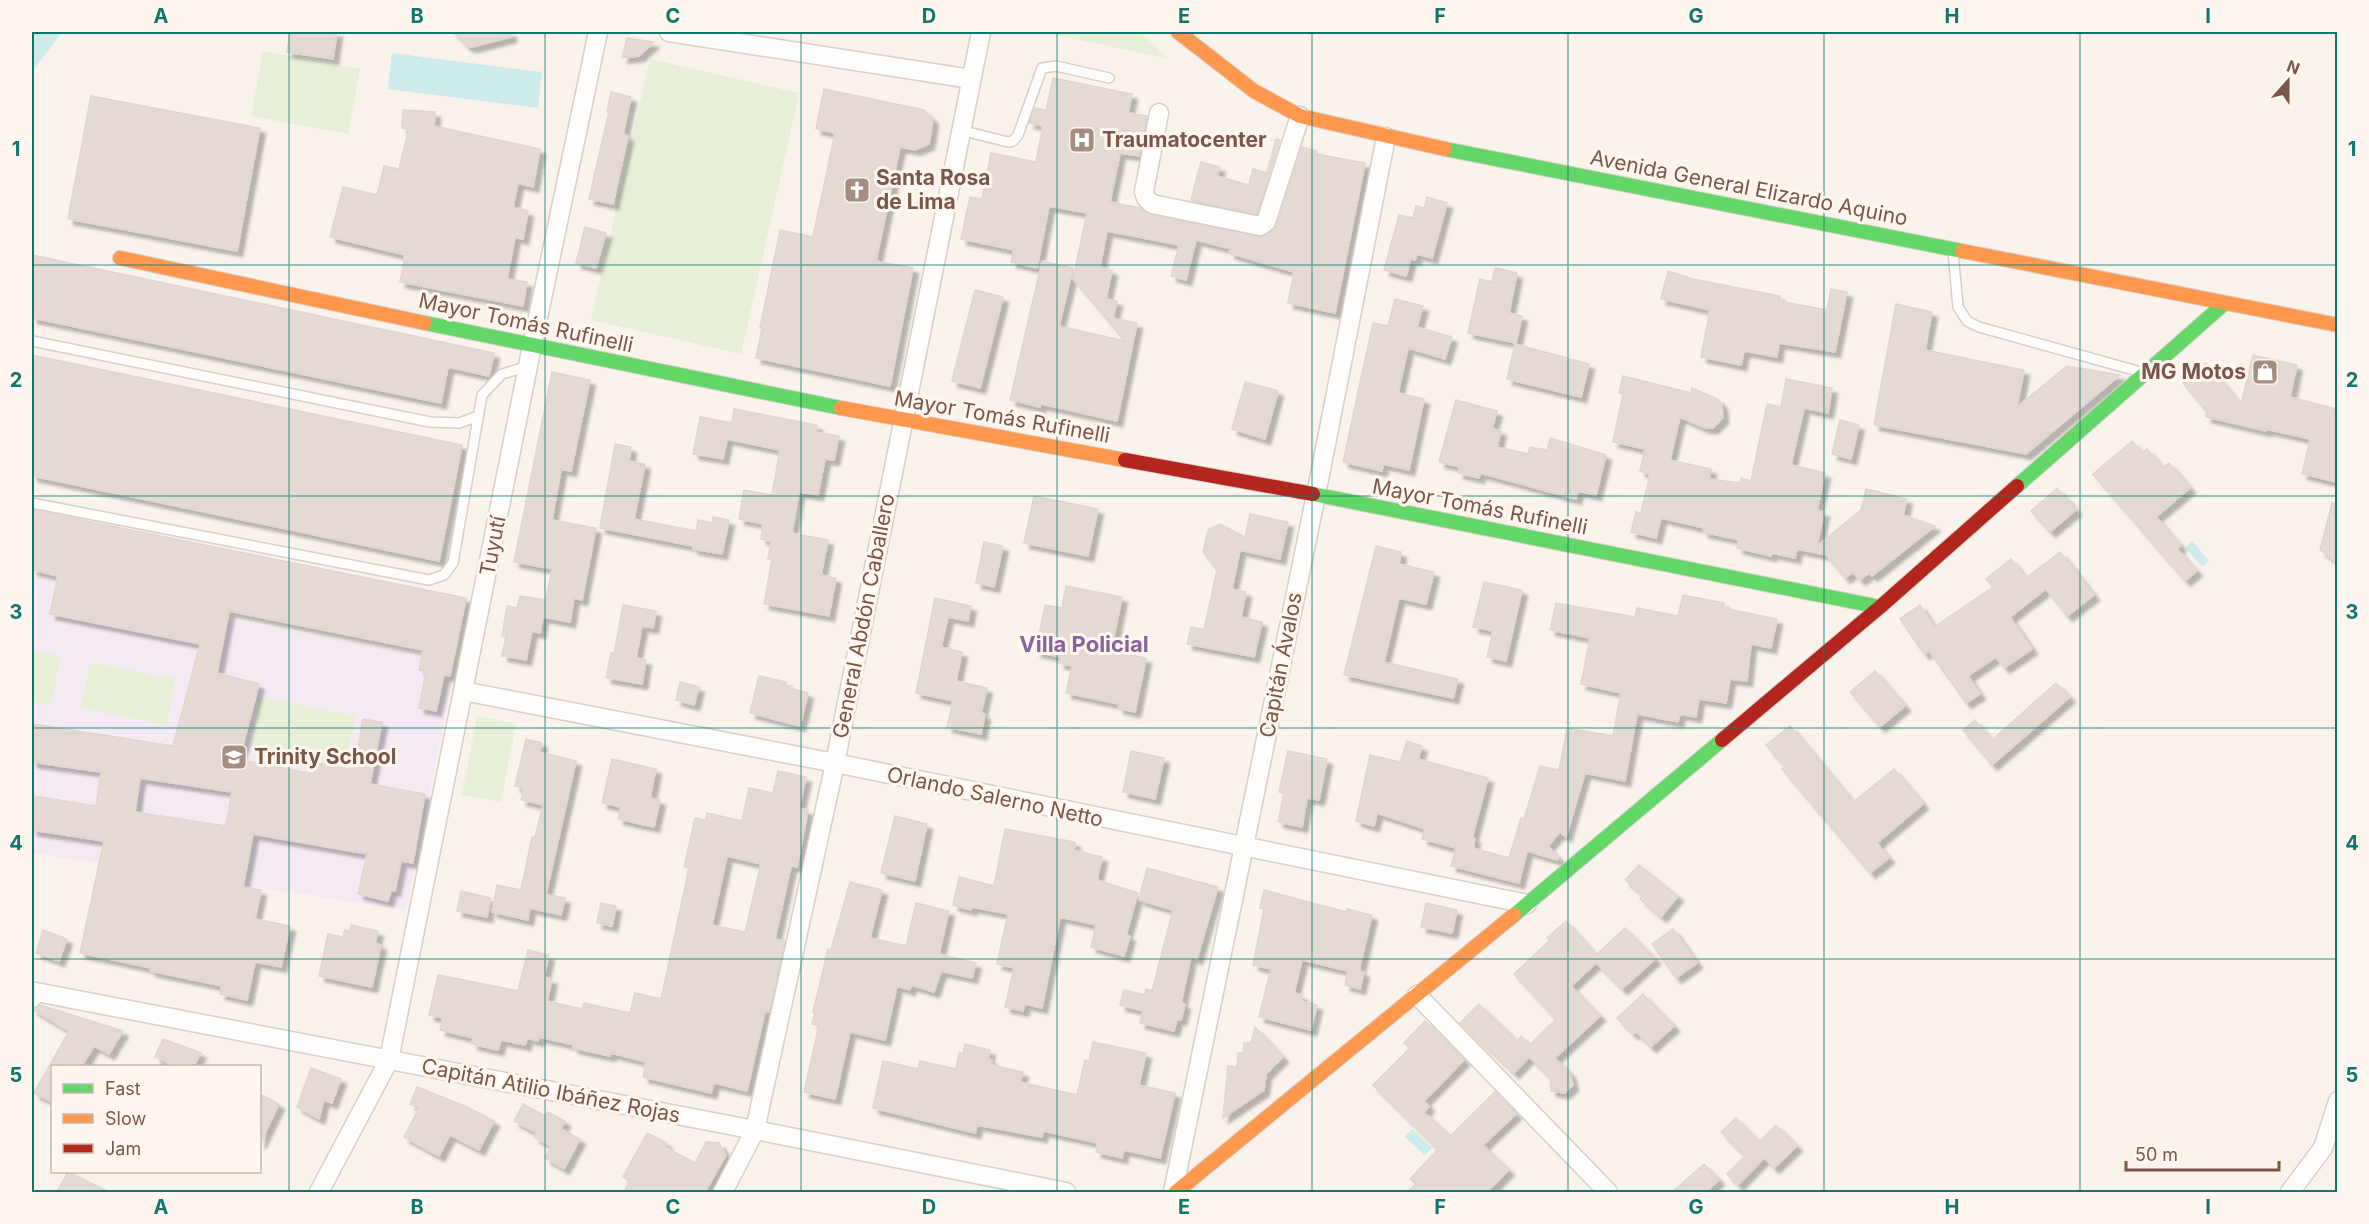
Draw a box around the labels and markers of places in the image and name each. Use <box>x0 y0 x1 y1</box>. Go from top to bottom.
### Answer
hospital icon: Traumatocenter <box>1067 125 1097 155</box>
place label: Traumatocenter <box>1102 127 1267 152</box>
place label: Santa Rosa de Lima <box>876 165 990 214</box>
church icon: Santa Rosa de Lima <box>842 175 872 205</box>
shop icon: MG Motos <box>2250 357 2280 387</box>
place label: MG Motos <box>2141 359 2246 384</box>
school or university icon: Trinity School <box>219 742 249 772</box>
place label: Trinity School <box>254 744 396 769</box>

